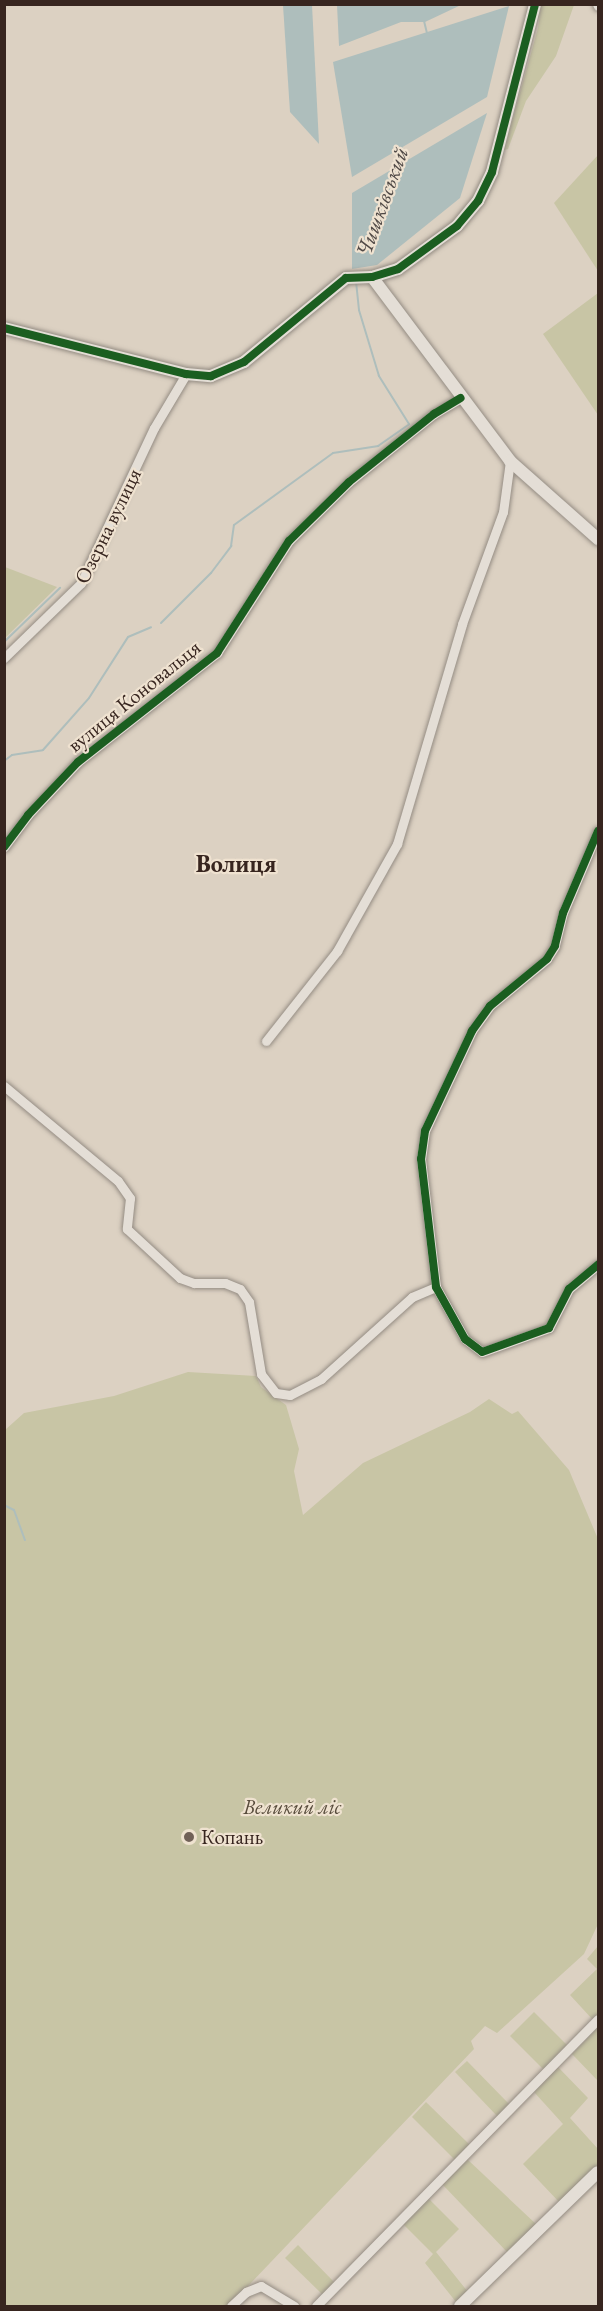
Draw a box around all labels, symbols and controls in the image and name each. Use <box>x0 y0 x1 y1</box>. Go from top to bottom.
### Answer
water label: Чишківський <box>350 144 414 260</box>
street label: Озерна вулиця <box>69 464 147 588</box>
street label: вулиця Коновальця <box>62 635 206 757</box>
district label: Волиця <box>196 850 276 878</box>
park label: Великий ліс <box>243 1794 341 1820</box>
place label: Копань <box>201 1824 263 1850</box>
marker: Копань <box>182 1830 196 1844</box>

